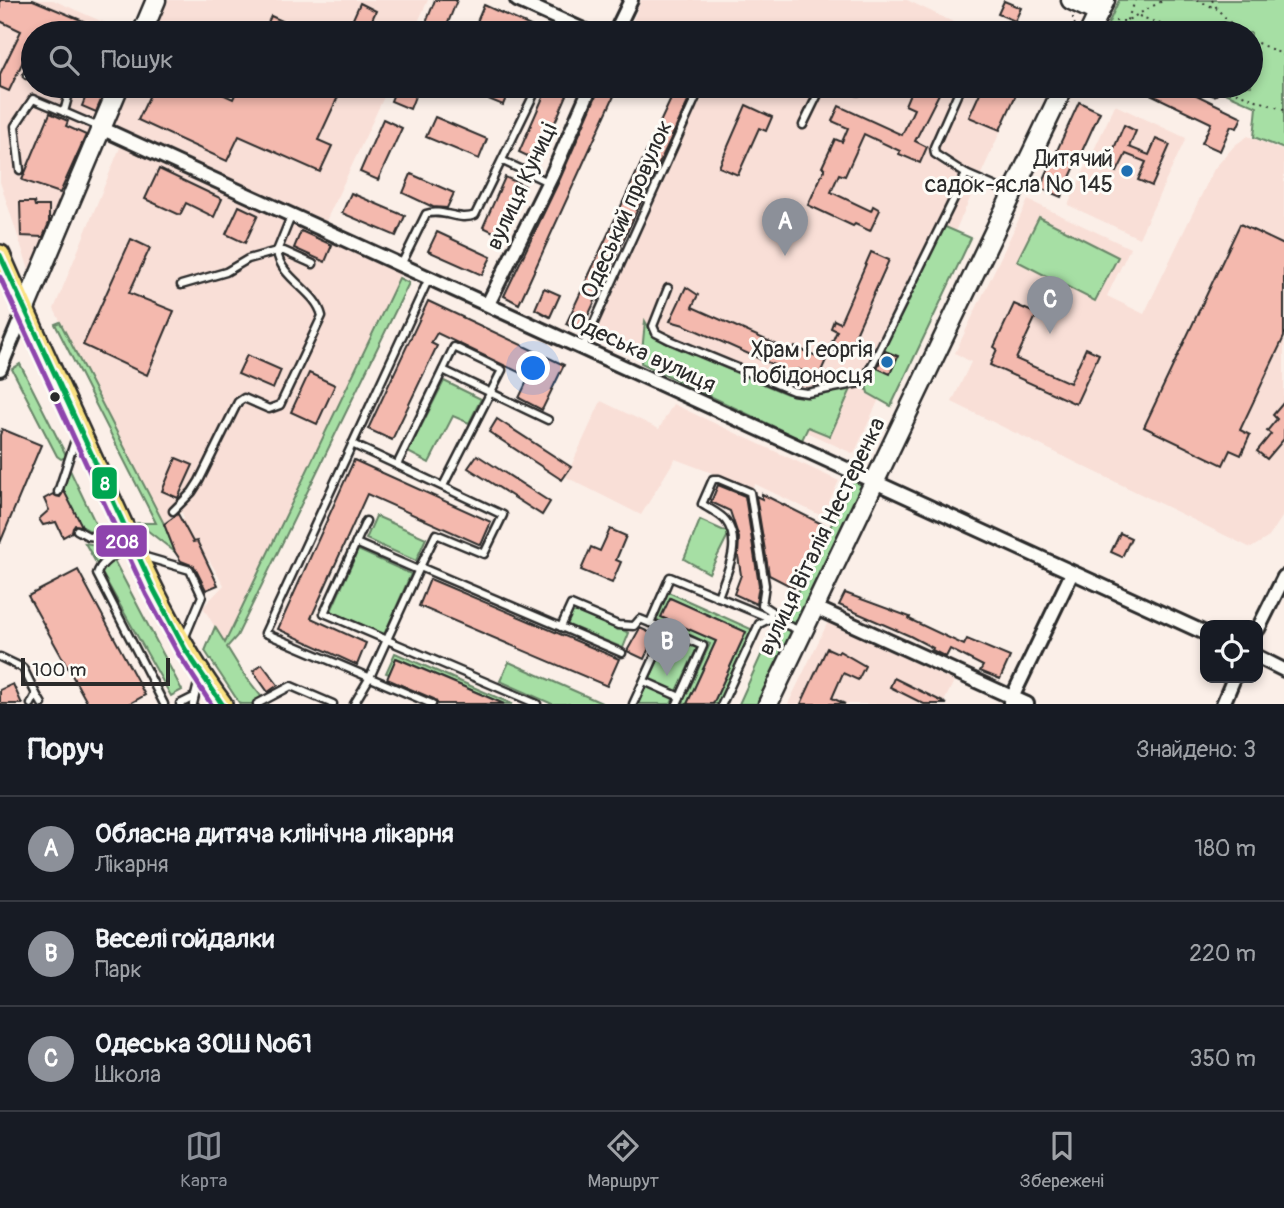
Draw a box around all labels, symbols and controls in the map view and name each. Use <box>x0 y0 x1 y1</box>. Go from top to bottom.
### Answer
search box <box>21 21 1263 98</box>
icon: search <box>45 41 83 79</box>
text: Пошук <box>101 44 174 76</box>
street label: Одеський провулок <box>574 115 679 303</box>
street label: вулиця Куниці <box>479 118 564 254</box>
place label: Дитячий садок-ясла № 145 <box>925 144 1113 199</box>
marker: Дитячий садок-ясла № 145 <box>1119 163 1135 179</box>
pin: A <box>762 198 808 256</box>
pin: C <box>1027 276 1073 334</box>
street label: Одеська вулиця <box>565 306 721 399</box>
place label: Храм Георгія Побідоносця <box>743 335 873 390</box>
your location <box>516 351 550 385</box>
marker: Храм Георгія Побідоносця <box>879 354 895 370</box>
unlabelled marker <box>48 390 62 404</box>
street label: вулиця Віталія Нестеренка <box>751 412 892 660</box>
line badge: 8 <box>91 466 118 500</box>
text: 8 <box>100 472 110 496</box>
line badge: 208 <box>95 524 148 558</box>
text: 208 <box>105 530 139 554</box>
pin: B <box>644 618 690 676</box>
map controls <box>1200 620 1263 683</box>
button: locate <box>1200 620 1263 683</box>
scale bar <box>21 655 170 687</box>
text: 100 m <box>32 658 86 682</box>
text: Поруч <box>28 731 104 768</box>
text: Знайдено: 3 <box>1136 735 1256 764</box>
text: Обласна дитяча клінічна лікарня <box>95 818 454 850</box>
text: A <box>44 834 58 863</box>
text: 180 m <box>1194 834 1256 863</box>
text: Лікарня <box>95 850 169 879</box>
text: Веселі гойдалки <box>95 923 274 955</box>
text: B <box>44 939 58 968</box>
text: 220 m <box>1189 939 1256 968</box>
text: Парк <box>95 955 142 984</box>
text: Одеська ЗОШ №61 <box>95 1028 312 1060</box>
text: C <box>44 1044 58 1073</box>
text: 350 m <box>1190 1044 1256 1073</box>
text: Школа <box>95 1060 161 1089</box>
tab: Карта <box>180 1127 227 1193</box>
tab: Маршрут <box>588 1127 659 1193</box>
tab: Збережені <box>1019 1127 1104 1193</box>

